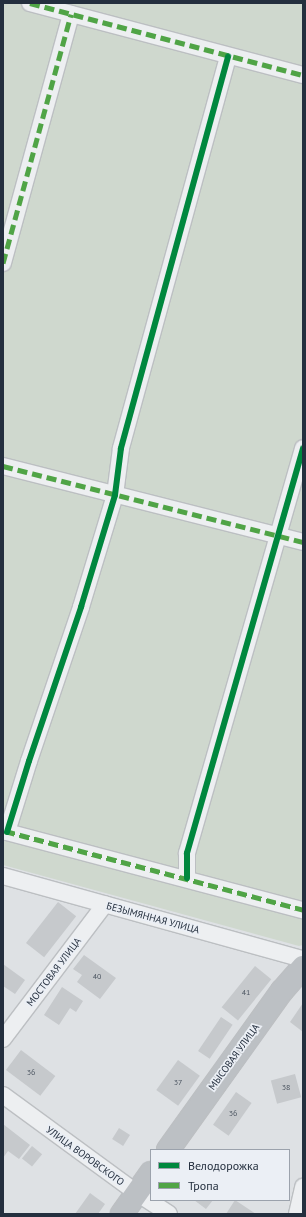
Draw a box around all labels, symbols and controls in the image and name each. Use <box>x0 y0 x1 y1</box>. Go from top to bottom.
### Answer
street label: БЕЗЫМЯННАЯ УЛИЦА <box>105 900 201 936</box>
street label: МОСТОВАЯ УЛИЦА <box>24 935 84 1009</box>
house number: 40 <box>93 972 101 982</box>
house number: 41 <box>242 988 250 998</box>
street label: МЫСОВАЯ УЛИЦА <box>206 1022 262 1092</box>
house number: 36 <box>27 1068 35 1078</box>
house number: 37 <box>174 1078 182 1088</box>
house number: 38 <box>282 1083 290 1093</box>
house number: 36 <box>229 1109 237 1119</box>
street label: УЛИЦА ВОРОВСКОГО <box>43 1124 127 1188</box>
legend <box>150 1149 290 1201</box>
text: Велодорожка <box>188 1158 259 1173</box>
text: Тропа <box>188 1178 219 1193</box>

